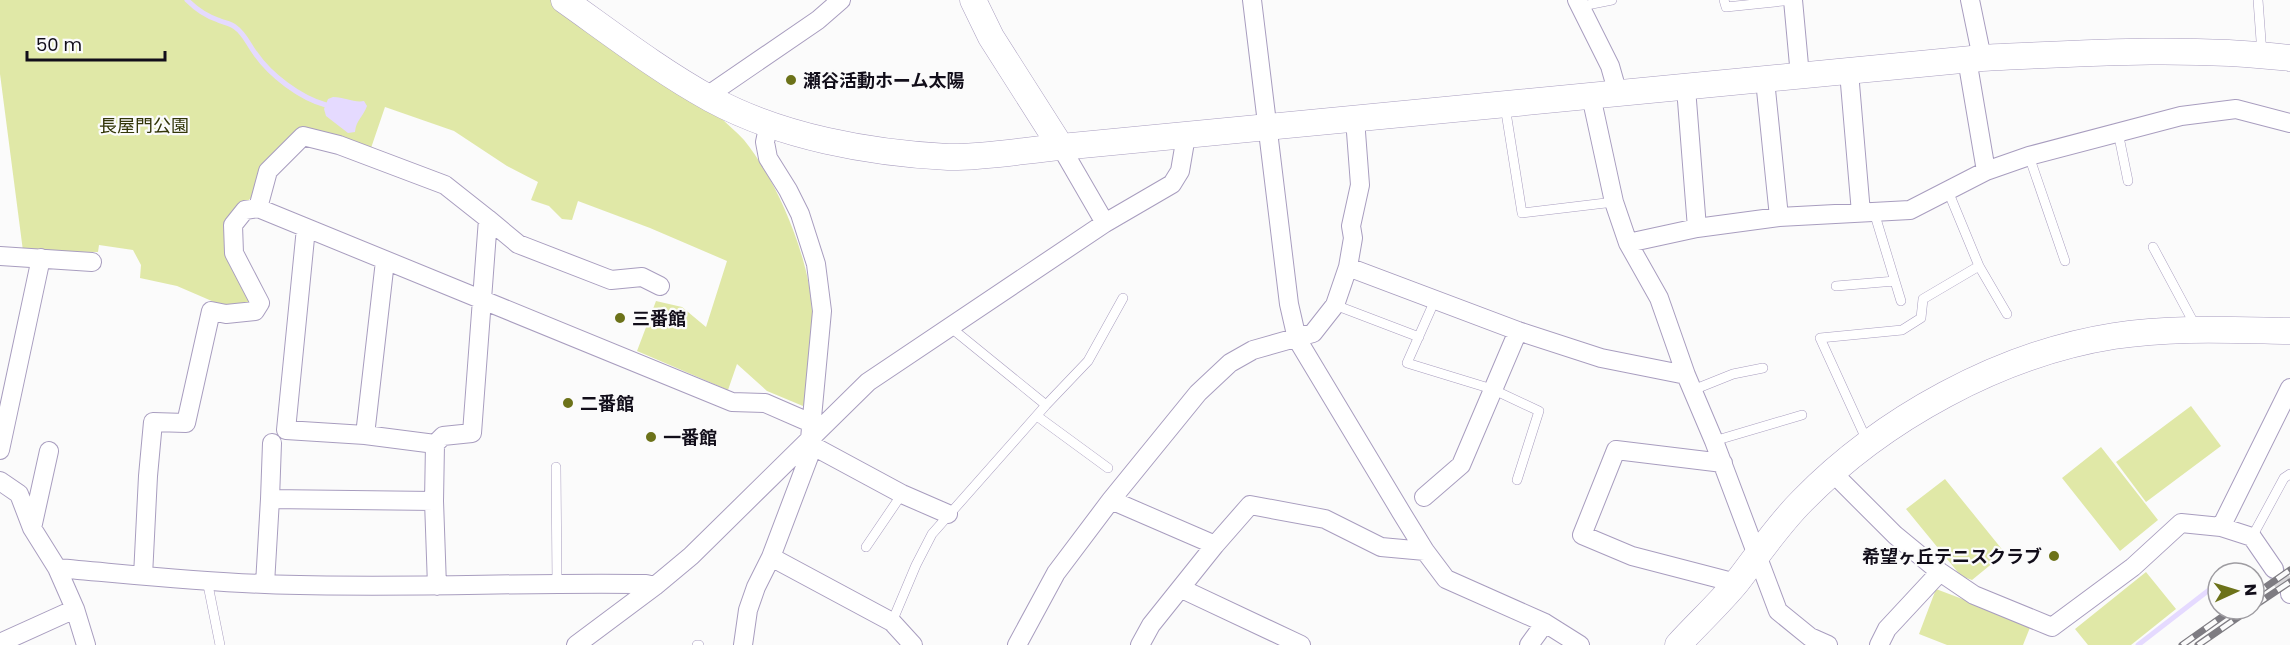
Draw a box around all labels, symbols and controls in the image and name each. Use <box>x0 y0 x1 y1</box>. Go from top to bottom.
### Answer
scale bar <box>27 24 165 62</box>
text: 50 m <box>36 32 82 57</box>
place label: 瀬谷活動ホーム太陽 <box>803 68 964 93</box>
marker: 瀬谷活動ホーム太陽 <box>784 73 798 87</box>
park label: 長屋門公園 <box>99 113 189 138</box>
place label: 三番館 <box>632 306 686 331</box>
marker: 三番館 <box>613 311 627 325</box>
place label: 二番館 <box>580 391 634 416</box>
marker: 二番館 <box>561 396 575 410</box>
place label: 一番館 <box>663 425 717 450</box>
marker: 一番館 <box>644 430 658 444</box>
place label: 希望ヶ丘テニスクラブ <box>1862 544 2042 569</box>
marker: 希望ヶ丘テニスクラブ <box>2047 549 2061 563</box>
north arrow <box>2206 561 2266 621</box>
text: N <box>2239 583 2262 597</box>

